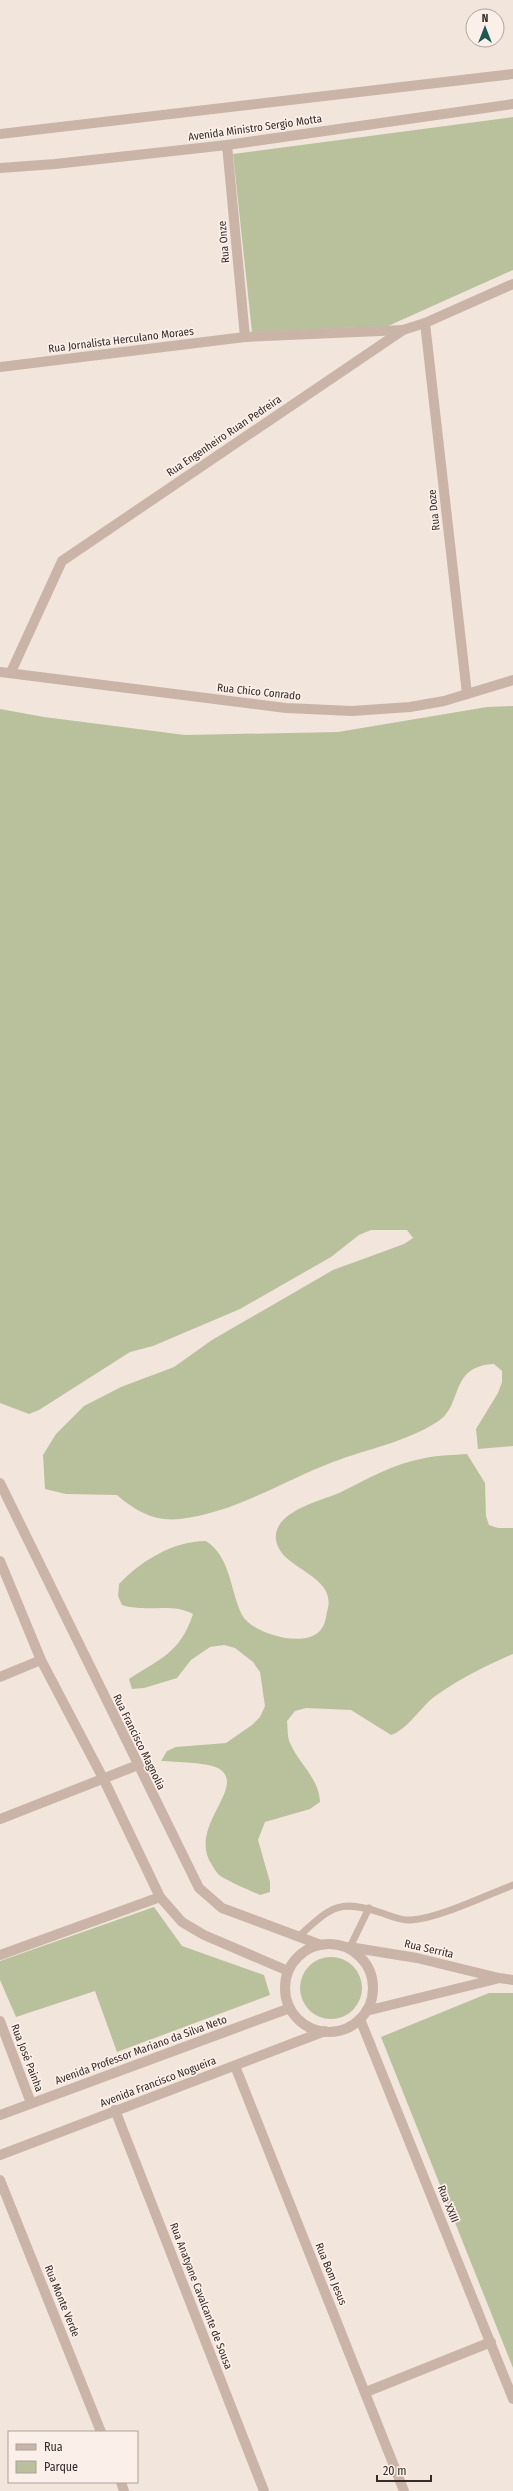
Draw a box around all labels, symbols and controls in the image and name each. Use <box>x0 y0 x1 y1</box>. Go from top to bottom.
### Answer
north arrow <box>465 8 505 48</box>
text: N <box>482 12 488 25</box>
street label: Avenida Ministro Sergio Motta <box>187 112 323 144</box>
street label: Rua Onze <box>216 220 232 264</box>
street label: Rua Jornalista Herculano Moraes <box>48 325 195 355</box>
street label: Rua Engenheiro Ruan Pedreira <box>164 393 284 479</box>
street label: Rua Doze <box>425 489 443 531</box>
street label: Rua Chico Conrado <box>216 681 302 703</box>
street label: Rua Francisco Magnolia <box>110 1692 168 1792</box>
street label: Rua Serrita <box>403 1937 455 1961</box>
street label: Avenida Professor Mariano da Silva Neto <box>53 2013 229 2087</box>
street label: Rua José Painha <box>8 2022 46 2094</box>
street label: Avenida Francisco Nogueira <box>98 2054 218 2110</box>
street label: Rua XXIII <box>435 2183 461 2225</box>
street label: Rua Anatyane Cavalcante de Sousa <box>167 2221 235 2371</box>
street label: Rua Bom Jesus <box>313 2241 350 2307</box>
street label: Rua Monte Verde <box>42 2263 82 2339</box>
legend <box>8 2431 138 2483</box>
text: Rua <box>44 2440 63 2454</box>
scale bar <box>377 2457 431 2483</box>
text: Parque <box>44 2460 78 2474</box>
text: 20 m <box>383 2464 407 2478</box>

